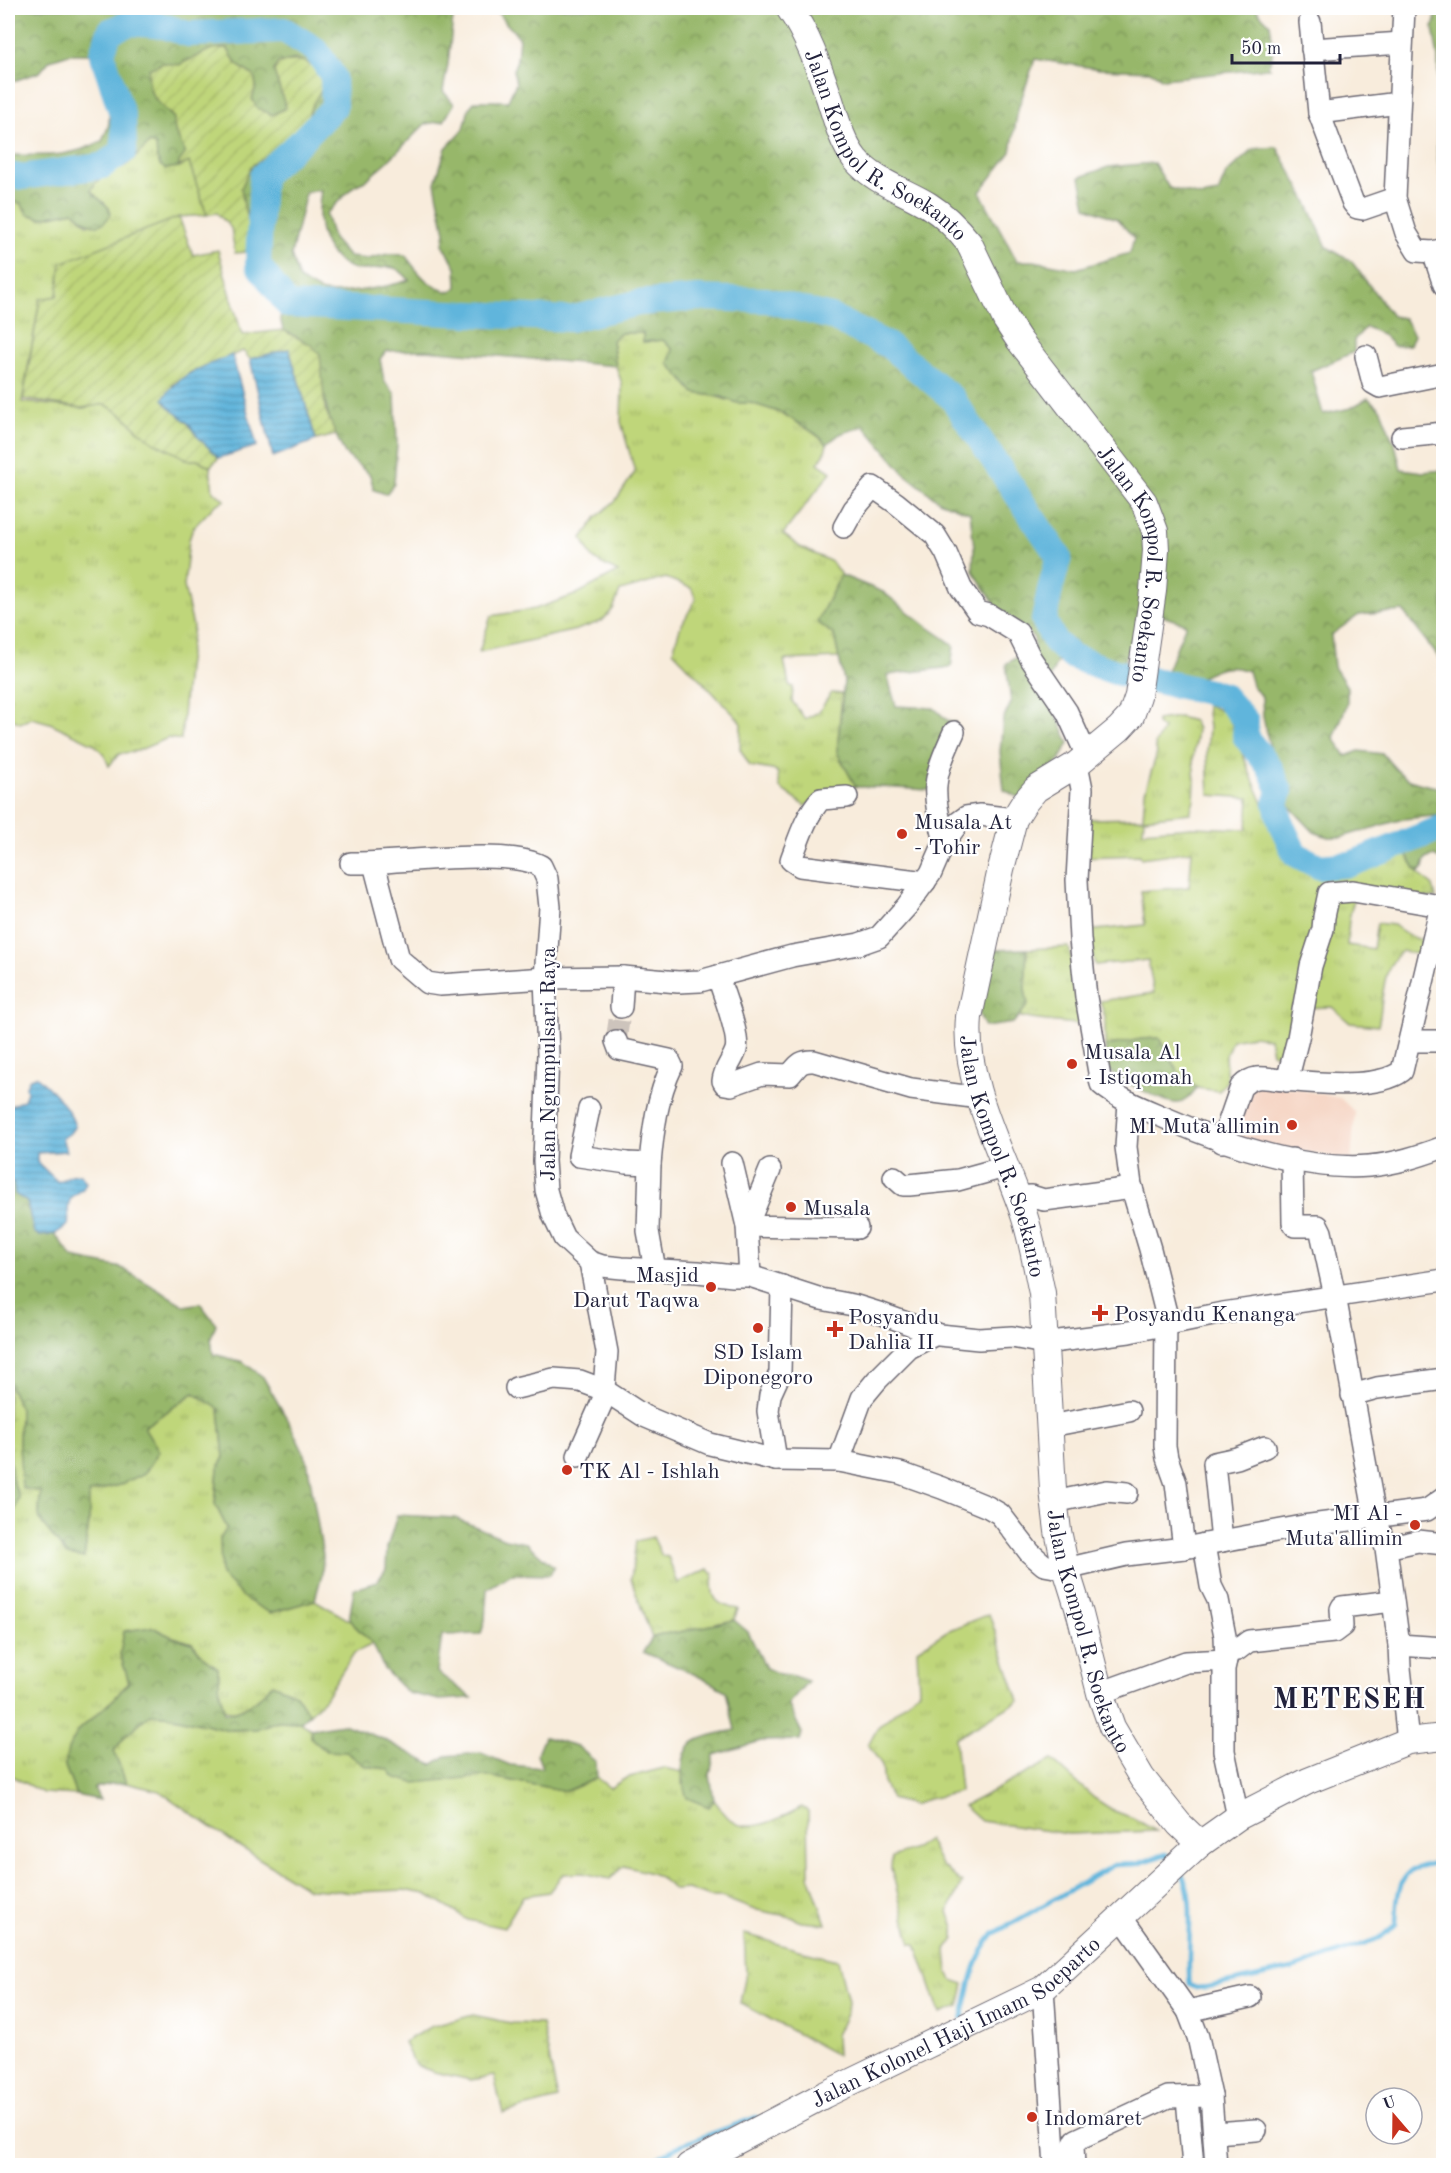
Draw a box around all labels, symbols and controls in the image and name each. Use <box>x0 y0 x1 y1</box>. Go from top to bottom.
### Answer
scale bar <box>1232 27 1340 65</box>
text: 50 m <box>1241 40 1281 58</box>
street label: Jalan Kompol R. Soekanto <box>800 46 971 245</box>
street label: Jalan Kompol R. Soekanto <box>1092 442 1165 684</box>
place label: Musala At - Tohir <box>914 812 1012 859</box>
marker: Musala At - Tohir <box>895 827 909 841</box>
street label: Jalan Ngumpulsari Raya <box>538 947 560 1181</box>
street label: Jalan Kompol R. Soekanto <box>955 1035 1047 1279</box>
place label: Musala Al - Istiqomah <box>1084 1042 1192 1089</box>
marker: Musala Al - Istiqomah <box>1065 1057 1079 1071</box>
place label: MI Muta'allimin <box>1129 1116 1280 1138</box>
marker: MI Muta'allimin <box>1285 1118 1299 1132</box>
place label: Musala <box>803 1198 871 1220</box>
marker: Musala <box>784 1200 798 1214</box>
place label: Masjid Darut Taqwa <box>573 1265 699 1312</box>
marker: Masjid Darut Taqwa <box>704 1280 718 1294</box>
marker: Posyandu Kenanga <box>1091 1304 1109 1322</box>
place label: Posyandu Kenanga <box>1114 1304 1296 1326</box>
place label: Posyandu Dahlia II <box>848 1307 939 1354</box>
marker: Posyandu Dahlia II <box>826 1320 844 1338</box>
marker: SD Islam Diponegoro <box>751 1321 765 1335</box>
place label: SD Islam Diponegoro <box>703 1342 813 1389</box>
place label: TK Al - Ishlah <box>579 1461 720 1483</box>
marker: TK Al - Ishlah <box>560 1463 574 1477</box>
place label: MI Al - Muta'allimin <box>1285 1503 1403 1550</box>
street label: Jalan Kompol R. Soekanto <box>1042 1508 1134 1757</box>
marker: MI Al - Muta'allimin <box>1408 1518 1422 1532</box>
district label: METESEH <box>1273 1687 1427 1715</box>
street label: Jalan Kolonel Haji Imam Soeparto <box>808 1933 1105 2113</box>
north arrow <box>1364 2086 1424 2146</box>
text: U <box>1381 2094 1399 2113</box>
place label: Indomaret <box>1044 2108 1142 2130</box>
marker: Indomaret <box>1025 2110 1039 2124</box>

